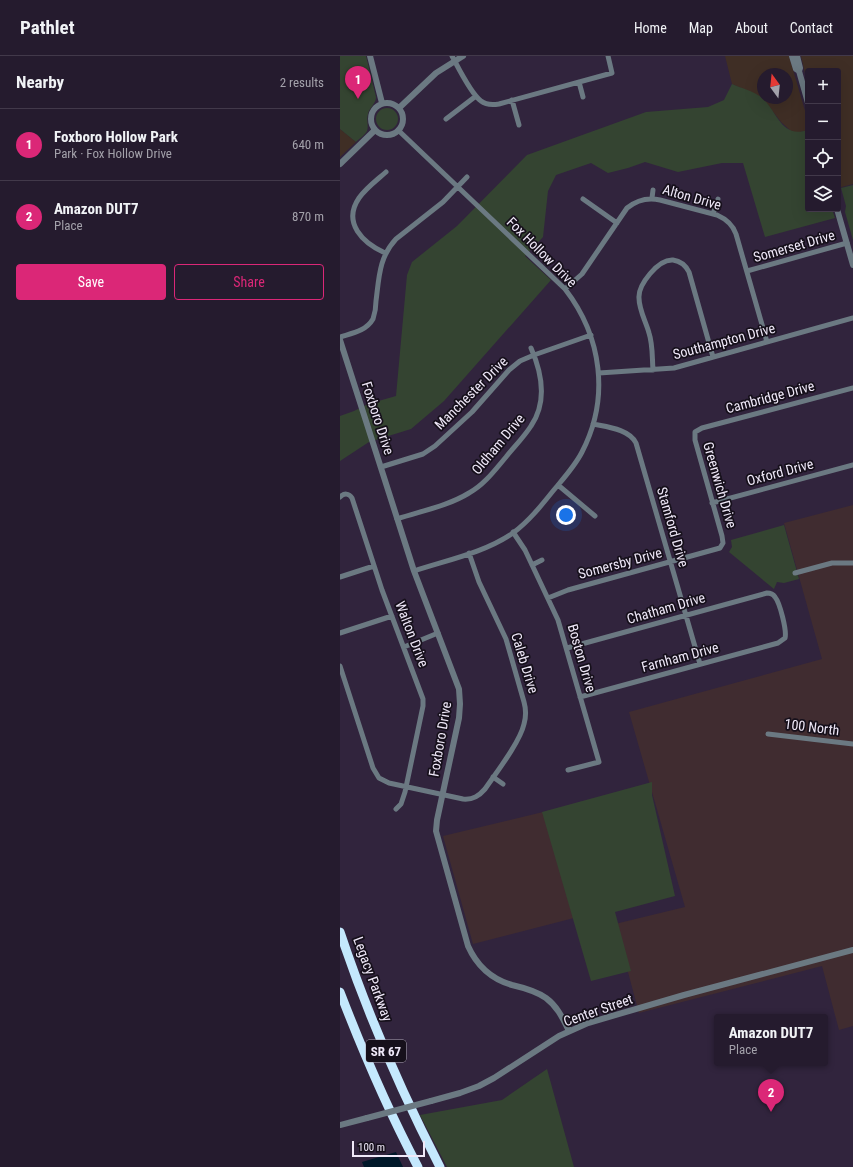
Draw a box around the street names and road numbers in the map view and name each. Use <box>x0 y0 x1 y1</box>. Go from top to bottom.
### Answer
street label: Alton Drive <box>661 181 724 213</box>
street label: Fox Hollow Drive <box>504 214 581 291</box>
street label: Somerset Drive <box>751 227 837 265</box>
street label: Southampton Drive <box>671 320 777 362</box>
street label: Manchester Drive <box>431 353 511 433</box>
street label: Cambridge Drive <box>724 377 817 417</box>
street label: Foxboro Drive <box>359 379 397 457</box>
street label: Oldham Drive <box>468 410 528 477</box>
street label: Greenwich Drive <box>700 440 740 530</box>
street label: Oxford Drive <box>745 455 815 489</box>
street label: Stamford Drive <box>654 485 692 569</box>
street label: Somersby Drive <box>576 544 664 582</box>
street label: Chatham Drive <box>625 589 707 627</box>
street label: Walton Drive <box>392 599 432 670</box>
street label: Boston Drive <box>565 622 599 694</box>
street label: Caleb Drive <box>508 631 542 696</box>
street label: Farnham Drive <box>640 639 721 675</box>
street label: Foxboro Drive <box>426 700 455 778</box>
street label: 100 North <box>784 716 840 738</box>
street label: Legacy Parkway <box>350 935 396 1024</box>
street label: Center Street <box>561 991 635 1029</box>
road number: SR 67 <box>366 1040 406 1062</box>

